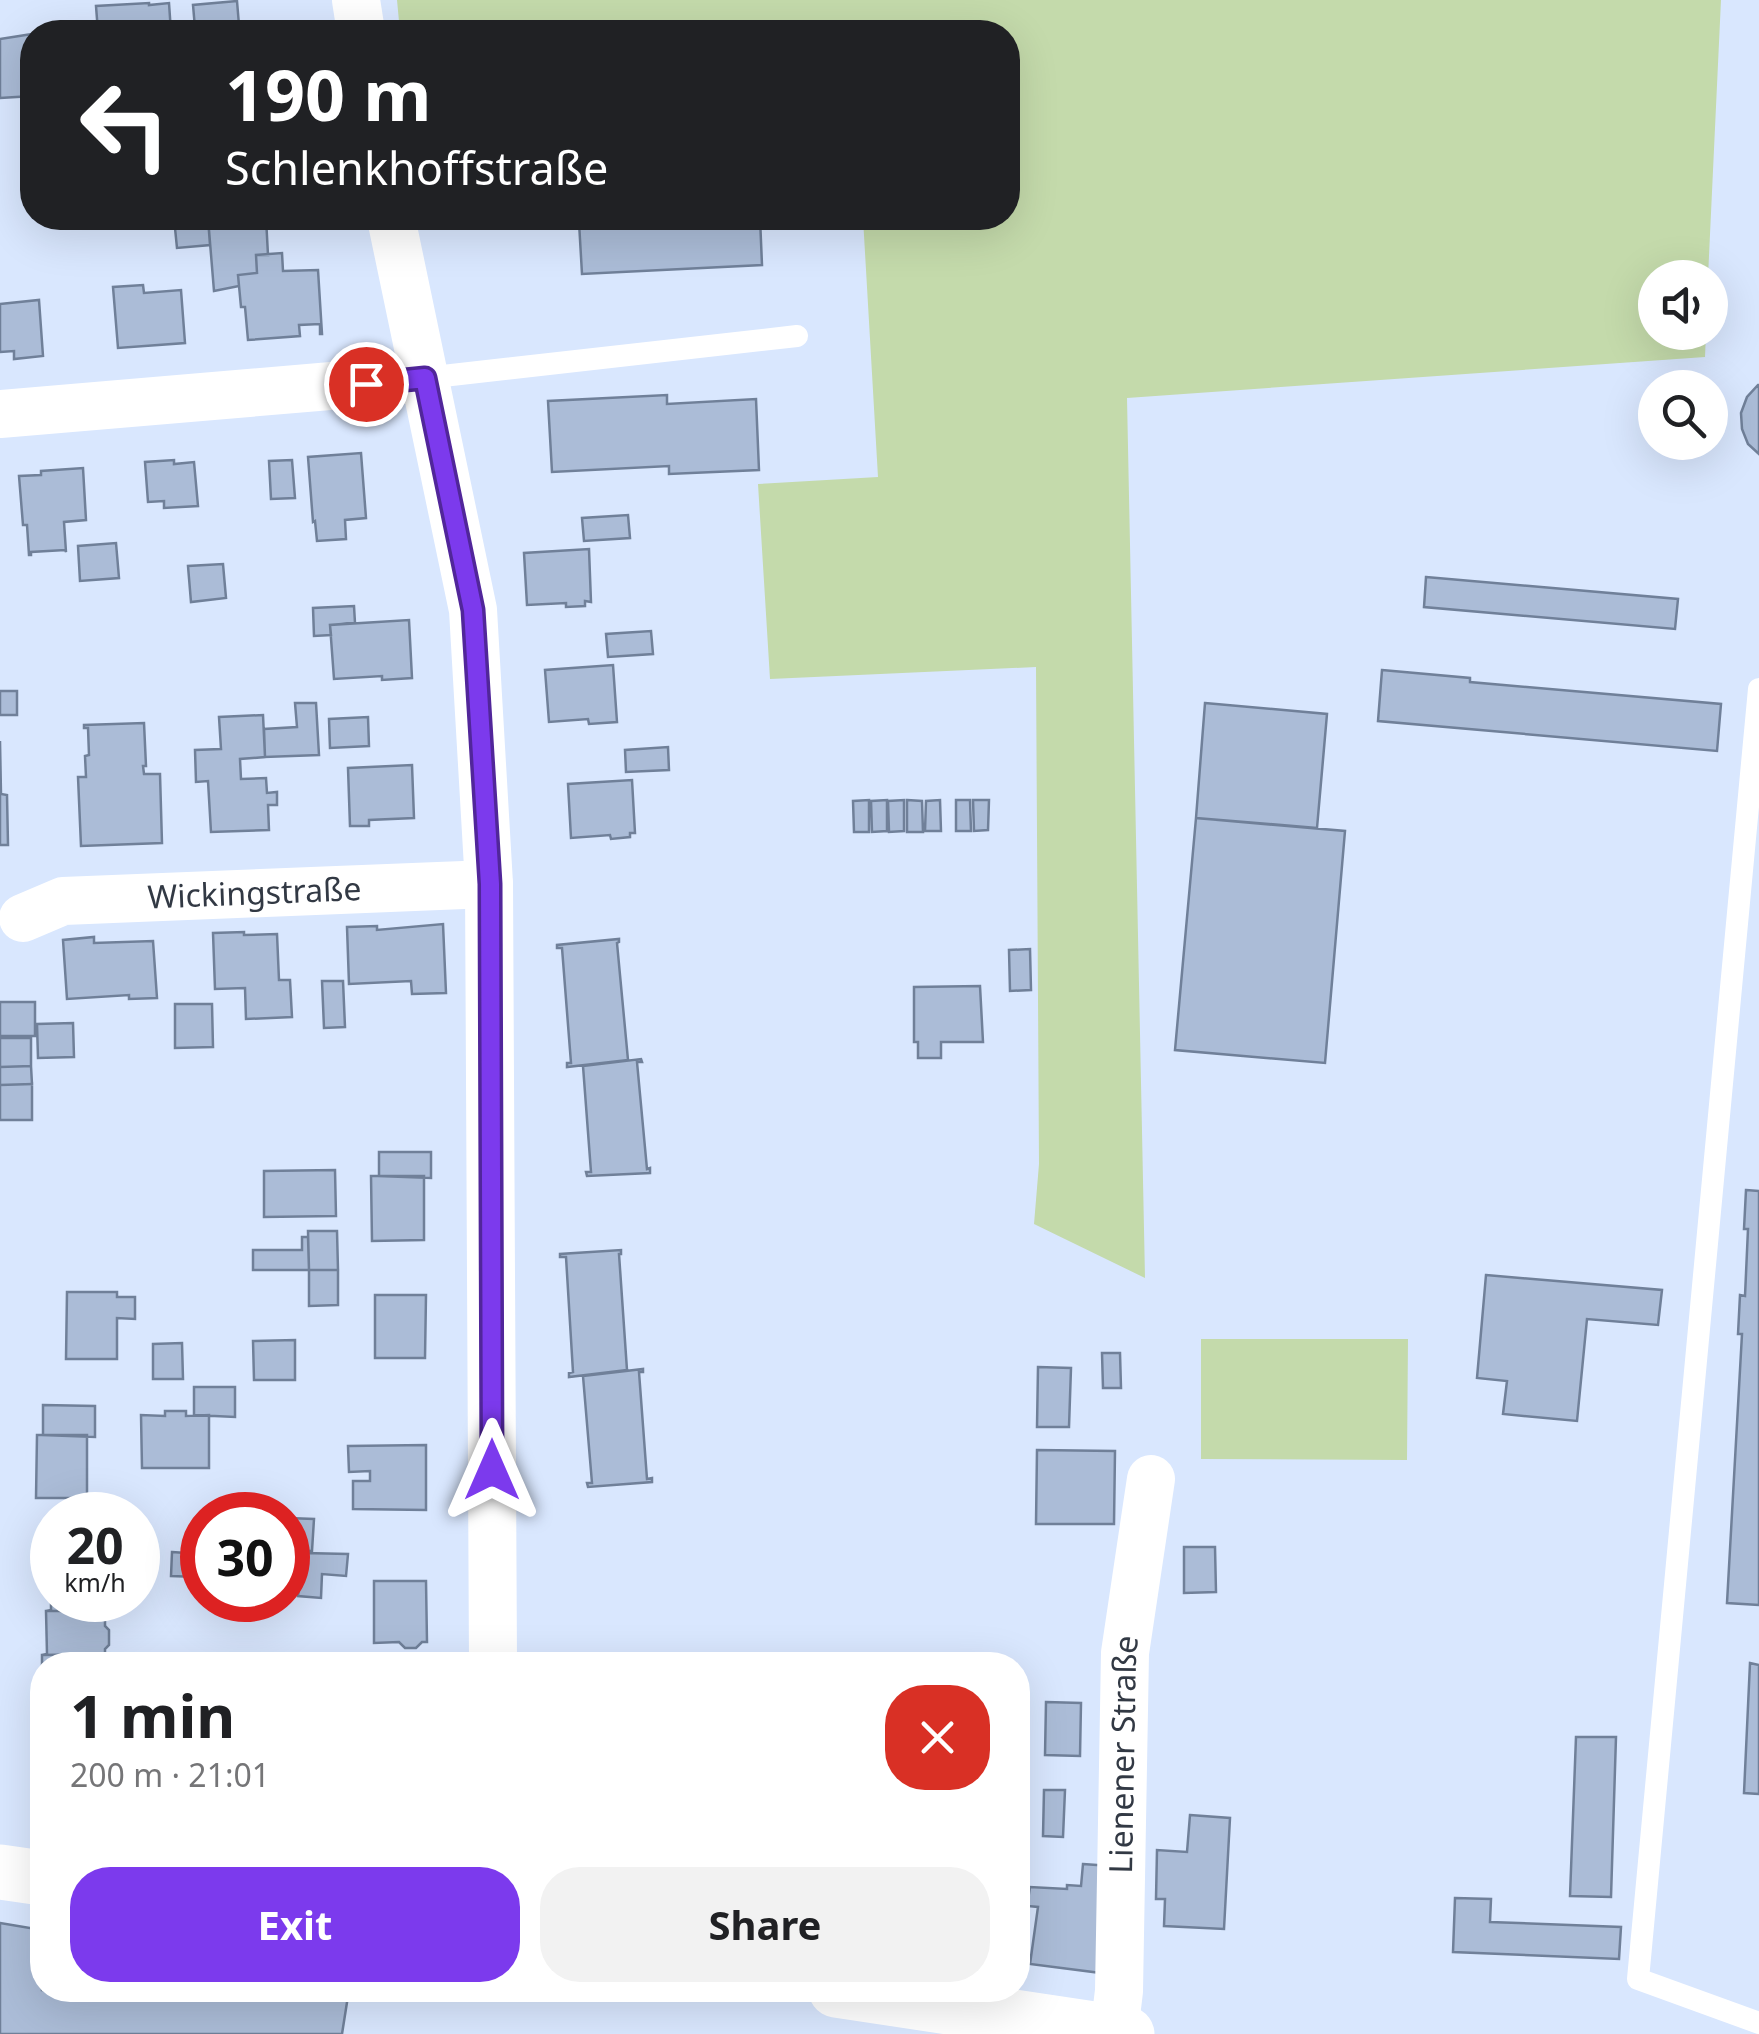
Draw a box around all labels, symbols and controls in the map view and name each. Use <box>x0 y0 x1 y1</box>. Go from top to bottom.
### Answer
text: 190 m <box>225 46 432 142</box>
icon: left <box>60 60 190 190</box>
text: Schlenkhoffstraße <box>225 137 608 198</box>
map controls <box>1638 260 1728 460</box>
button: sound <box>1638 260 1728 350</box>
pin <box>324 342 409 427</box>
icon: arrive <box>339 357 394 412</box>
button: search <box>1638 370 1728 460</box>
street label: Wickingstraße <box>147 866 362 918</box>
position arrow <box>440 1418 544 1522</box>
speed limit sign: 30 <box>180 1492 310 1622</box>
text: 20 <box>66 1511 124 1579</box>
text: km/h <box>64 1565 126 1599</box>
street label: Lienener Straße <box>1098 1632 1147 1874</box>
text: 1 min <box>70 1674 235 1756</box>
button: close <box>885 1685 990 1790</box>
text: 200 m · 21:01 <box>70 1753 270 1796</box>
button: Exit <box>70 1867 520 1982</box>
button: Share <box>540 1867 990 1982</box>

